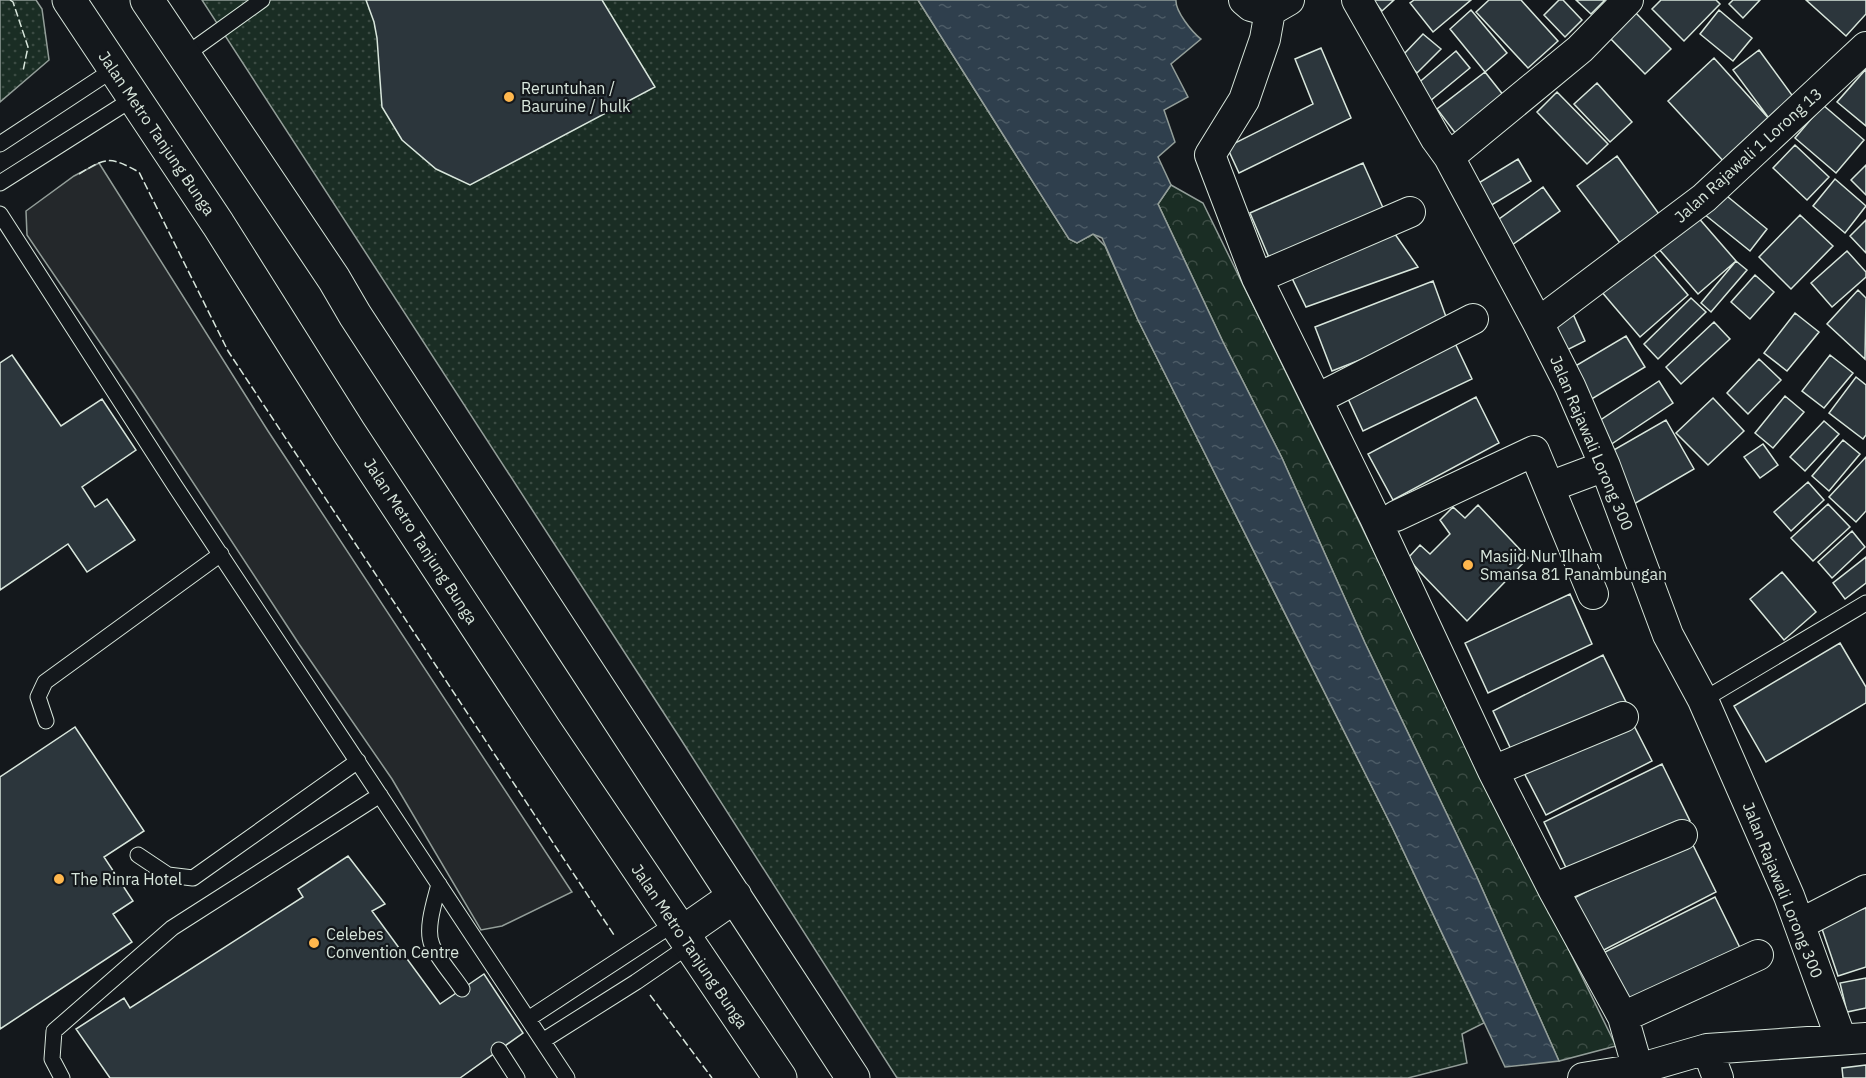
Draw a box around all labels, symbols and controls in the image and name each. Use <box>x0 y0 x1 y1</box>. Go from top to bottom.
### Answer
street label: Jalan Metro Tanjung Bunga <box>94 47 220 219</box>
place label: Reruntuhan / Bauruine / hulk <box>521 78 631 116</box>
street label: Jalan Rajawali 1 Lorong 13 <box>1670 83 1826 227</box>
marker: Reruntuhan / Bauruine / hulk <box>502 90 516 104</box>
street label: Jalan Rajawali Lorong 300 <box>1546 353 1638 533</box>
street label: Jalan Metro Tanjung Bunga <box>360 454 482 628</box>
place label: Masjid Nur Ilham Smansa 81 Panambungan <box>1480 546 1667 584</box>
marker: Masjid Nur Ilham Smansa 81 Panambungan <box>1461 558 1475 572</box>
street label: Jalan Rajawali Lorong 300 <box>1738 799 1828 981</box>
street label: Jalan Metro Tanjung Bunga <box>627 860 753 1032</box>
place label: The Rinra Hotel <box>71 869 182 889</box>
marker: The Rinra Hotel <box>52 872 66 886</box>
place label: Celebes Convention Centre <box>326 924 459 962</box>
marker: Celebes Convention Centre <box>307 936 321 950</box>

